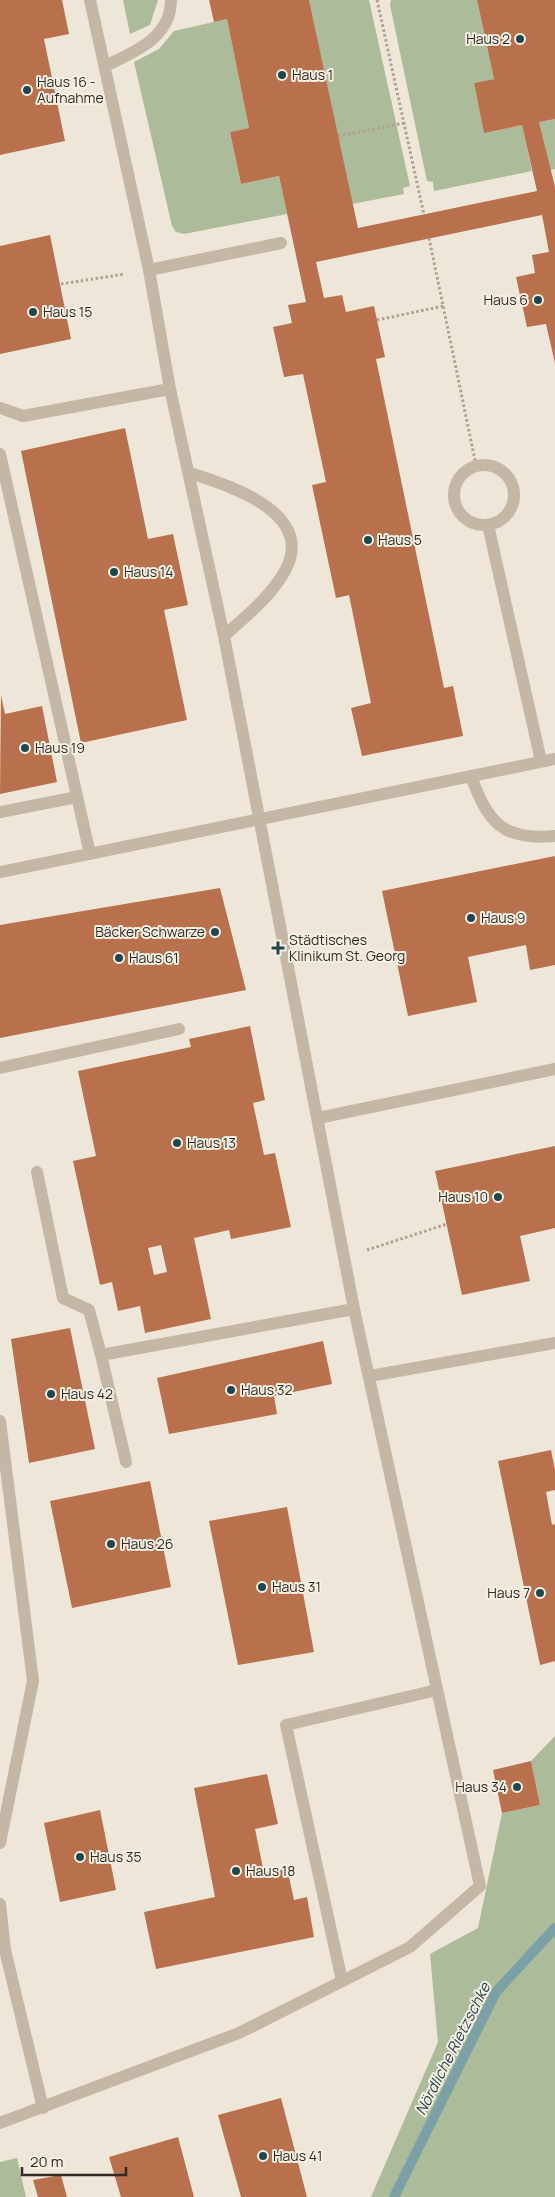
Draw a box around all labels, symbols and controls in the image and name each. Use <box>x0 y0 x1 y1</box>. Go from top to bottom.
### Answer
place label: Haus 2 <box>466 29 510 48</box>
marker: Haus 2 <box>514 33 526 45</box>
place label: Haus 1 <box>292 65 333 84</box>
marker: Haus 1 <box>276 69 288 81</box>
place label: Haus 16 - Aufnahme <box>37 72 104 107</box>
marker: Haus 16 - Aufnahme <box>21 84 33 96</box>
place label: Haus 6 <box>483 290 528 309</box>
marker: Haus 6 <box>532 294 544 306</box>
place label: Haus 15 <box>43 302 92 321</box>
marker: Haus 15 <box>27 306 39 318</box>
place label: Haus 5 <box>378 530 422 549</box>
marker: Haus 5 <box>362 534 374 546</box>
place label: Haus 14 <box>124 562 174 581</box>
marker: Haus 14 <box>108 566 120 578</box>
place label: Haus 19 <box>35 738 85 757</box>
marker: Haus 19 <box>19 742 31 754</box>
place label: Haus 9 <box>481 908 526 927</box>
marker: Haus 9 <box>465 912 477 924</box>
place label: Bäcker Schwarze <box>95 922 205 941</box>
marker: Bäcker Schwarze <box>209 926 221 938</box>
place label: Städtisches Klinikum St. Georg <box>289 930 405 965</box>
marker: Städtisches Klinikum St. Georg <box>271 941 285 955</box>
place label: Haus 61 <box>129 948 179 967</box>
marker: Haus 61 <box>113 952 125 964</box>
place label: Haus 13 <box>187 1133 236 1152</box>
marker: Haus 13 <box>171 1137 183 1149</box>
place label: Haus 10 <box>438 1187 488 1206</box>
marker: Haus 10 <box>492 1191 504 1203</box>
place label: Haus 32 <box>241 1380 293 1399</box>
place label: Haus 42 <box>61 1384 113 1403</box>
marker: Haus 32 <box>225 1384 237 1396</box>
marker: Haus 42 <box>45 1388 57 1400</box>
place label: Haus 26 <box>121 1534 174 1553</box>
marker: Haus 26 <box>105 1538 117 1550</box>
place label: Haus 31 <box>272 1577 321 1596</box>
marker: Haus 31 <box>256 1581 268 1593</box>
place label: Haus 7 <box>487 1583 530 1602</box>
marker: Haus 7 <box>534 1587 546 1599</box>
place label: Haus 34 <box>455 1777 507 1796</box>
marker: Haus 34 <box>511 1781 523 1793</box>
place label: Haus 35 <box>90 1847 142 1866</box>
marker: Haus 35 <box>74 1851 86 1863</box>
place label: Haus 18 <box>246 1861 295 1880</box>
marker: Haus 18 <box>230 1865 242 1877</box>
water label: Nördliche Rietzschke <box>410 1978 496 2119</box>
scale bar <box>22 2144 126 2176</box>
place label: Haus 41 <box>273 2146 323 2165</box>
marker: Haus 41 <box>257 2150 269 2162</box>
text: 20 m <box>30 2151 63 2172</box>

